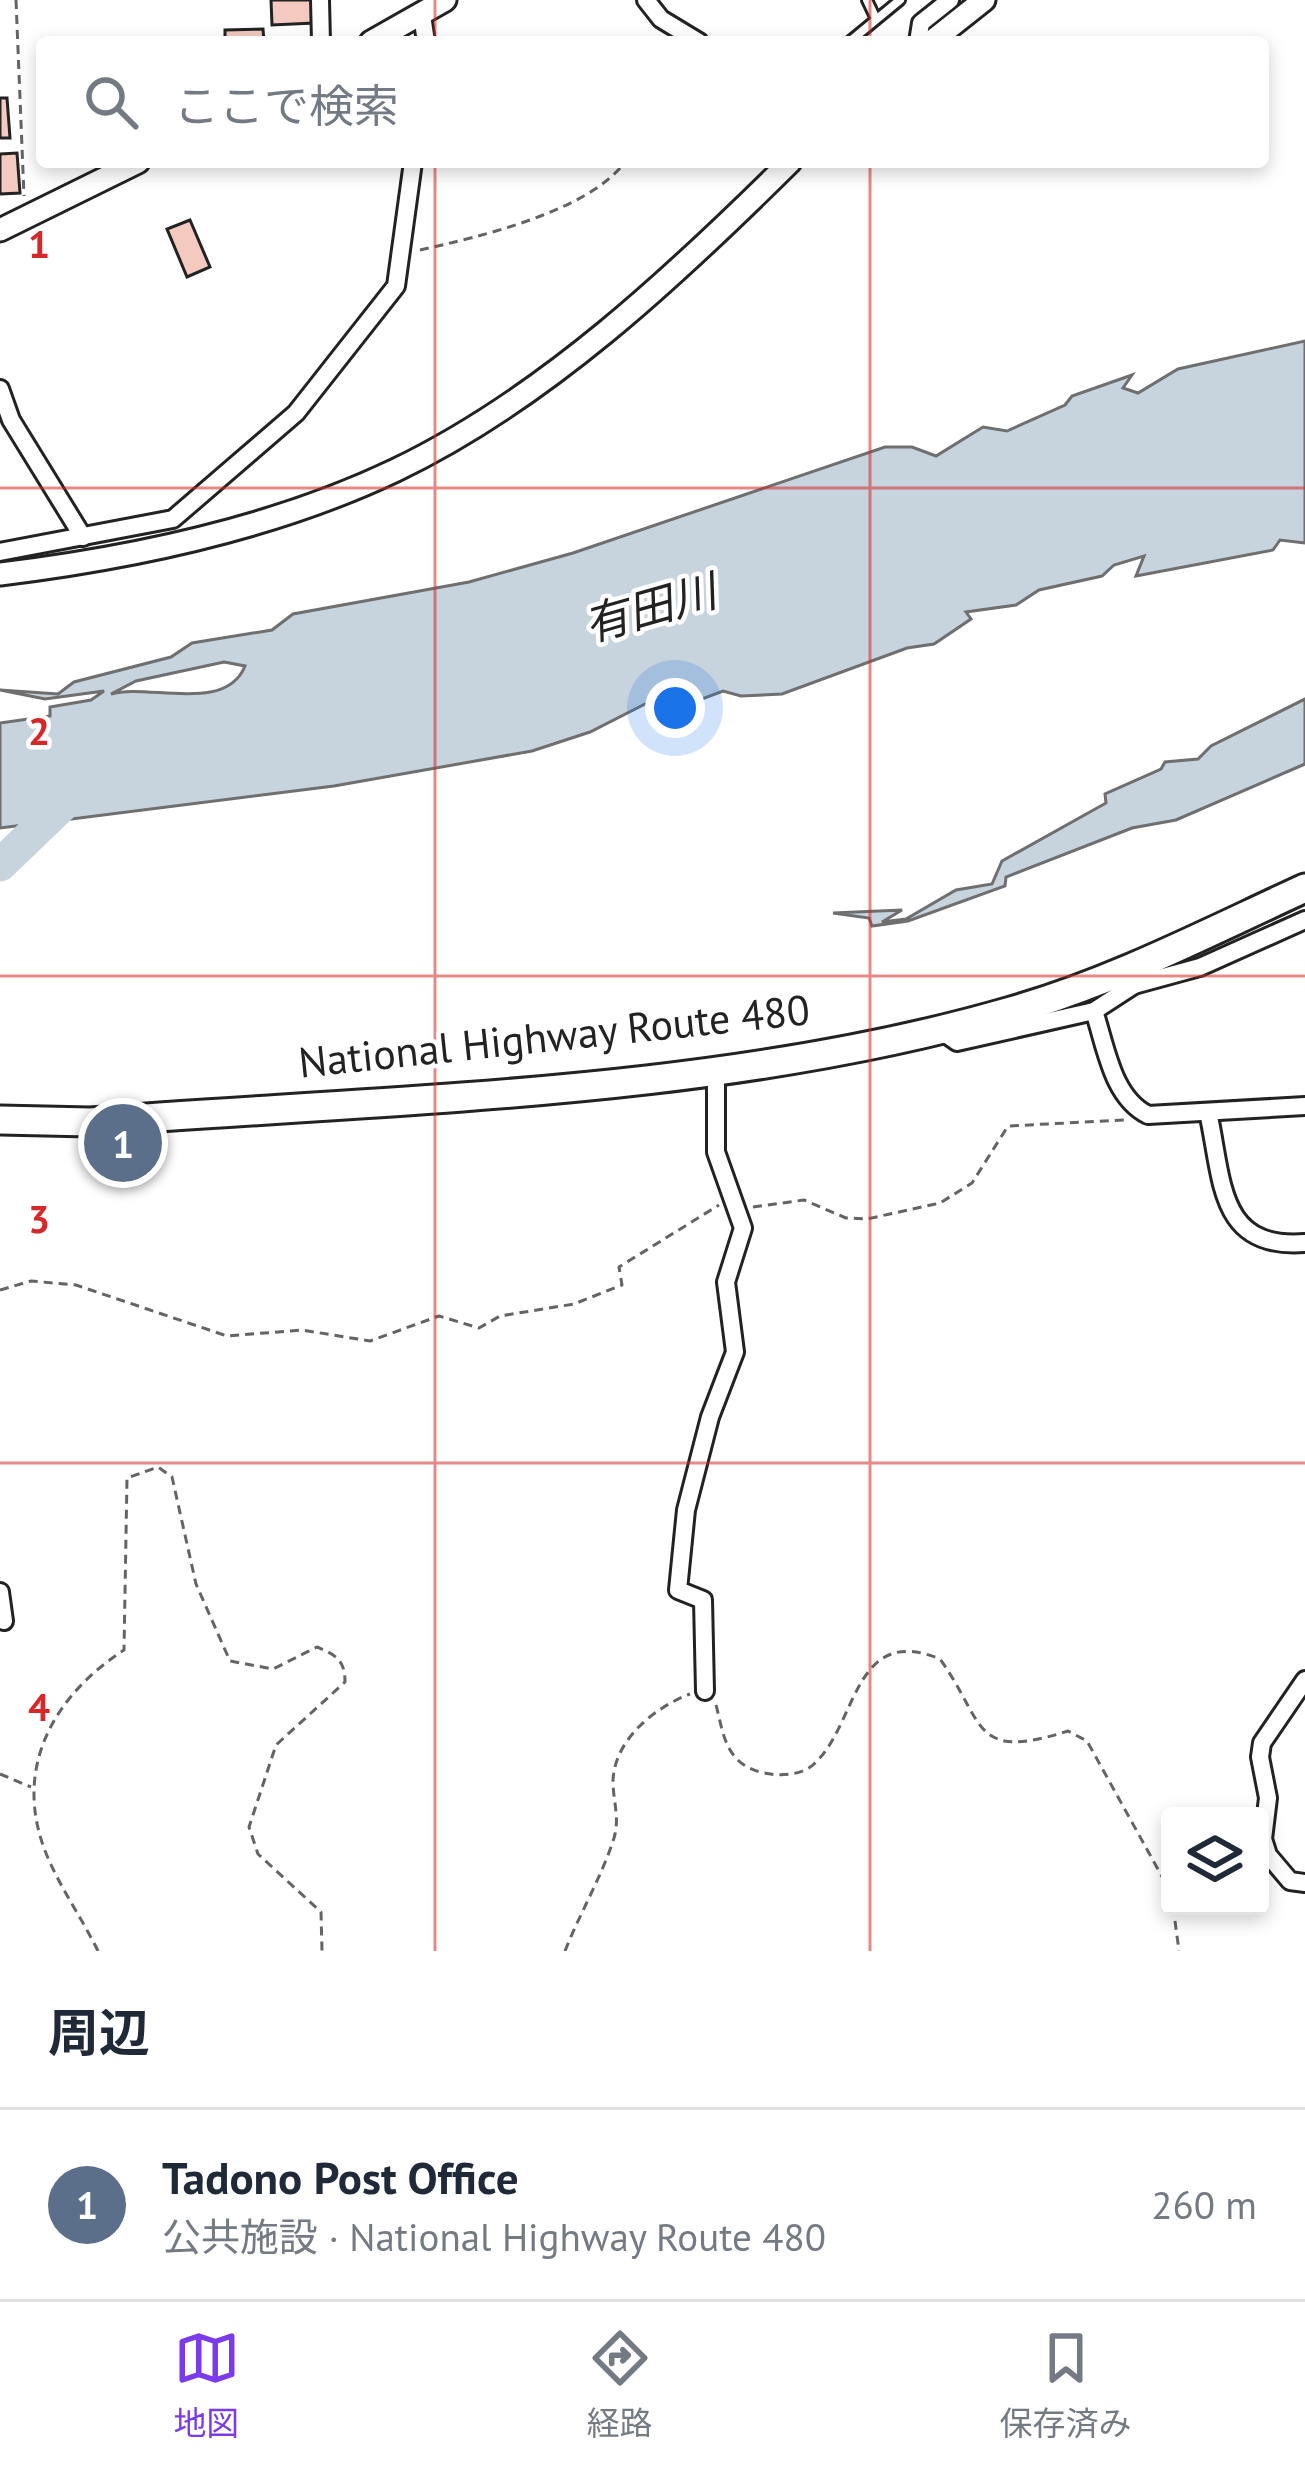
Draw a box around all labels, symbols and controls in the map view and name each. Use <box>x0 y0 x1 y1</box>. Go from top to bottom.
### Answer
search box <box>36 36 1269 168</box>
icon: search <box>78 69 144 135</box>
text: ここで検索 <box>174 76 399 134</box>
text: 1 <box>28 218 50 269</box>
water label: 有田川 <box>577 559 726 654</box>
your location <box>645 678 705 738</box>
text: 2 <box>28 705 50 756</box>
street label: National Highway Route 480 <box>296 981 812 1090</box>
pin: 1 <box>84 1098 162 1188</box>
text: 3 <box>28 1193 50 1244</box>
text: 4 <box>28 1681 50 1732</box>
map controls <box>1161 1807 1269 1915</box>
button: layers <box>1161 1807 1269 1915</box>
text: 周辺 <box>48 1999 150 2065</box>
text: Tadono Post Office <box>162 2148 519 2206</box>
text: 1 <box>76 2179 98 2230</box>
text: 260 m <box>1151 2179 1257 2230</box>
text: 公共施設 · National Highway Route 480 <box>162 2211 826 2262</box>
tab: 地図 <box>174 2325 240 2445</box>
tab: 経路 <box>587 2325 653 2445</box>
tab: 保存済み <box>1000 2325 1132 2445</box>

